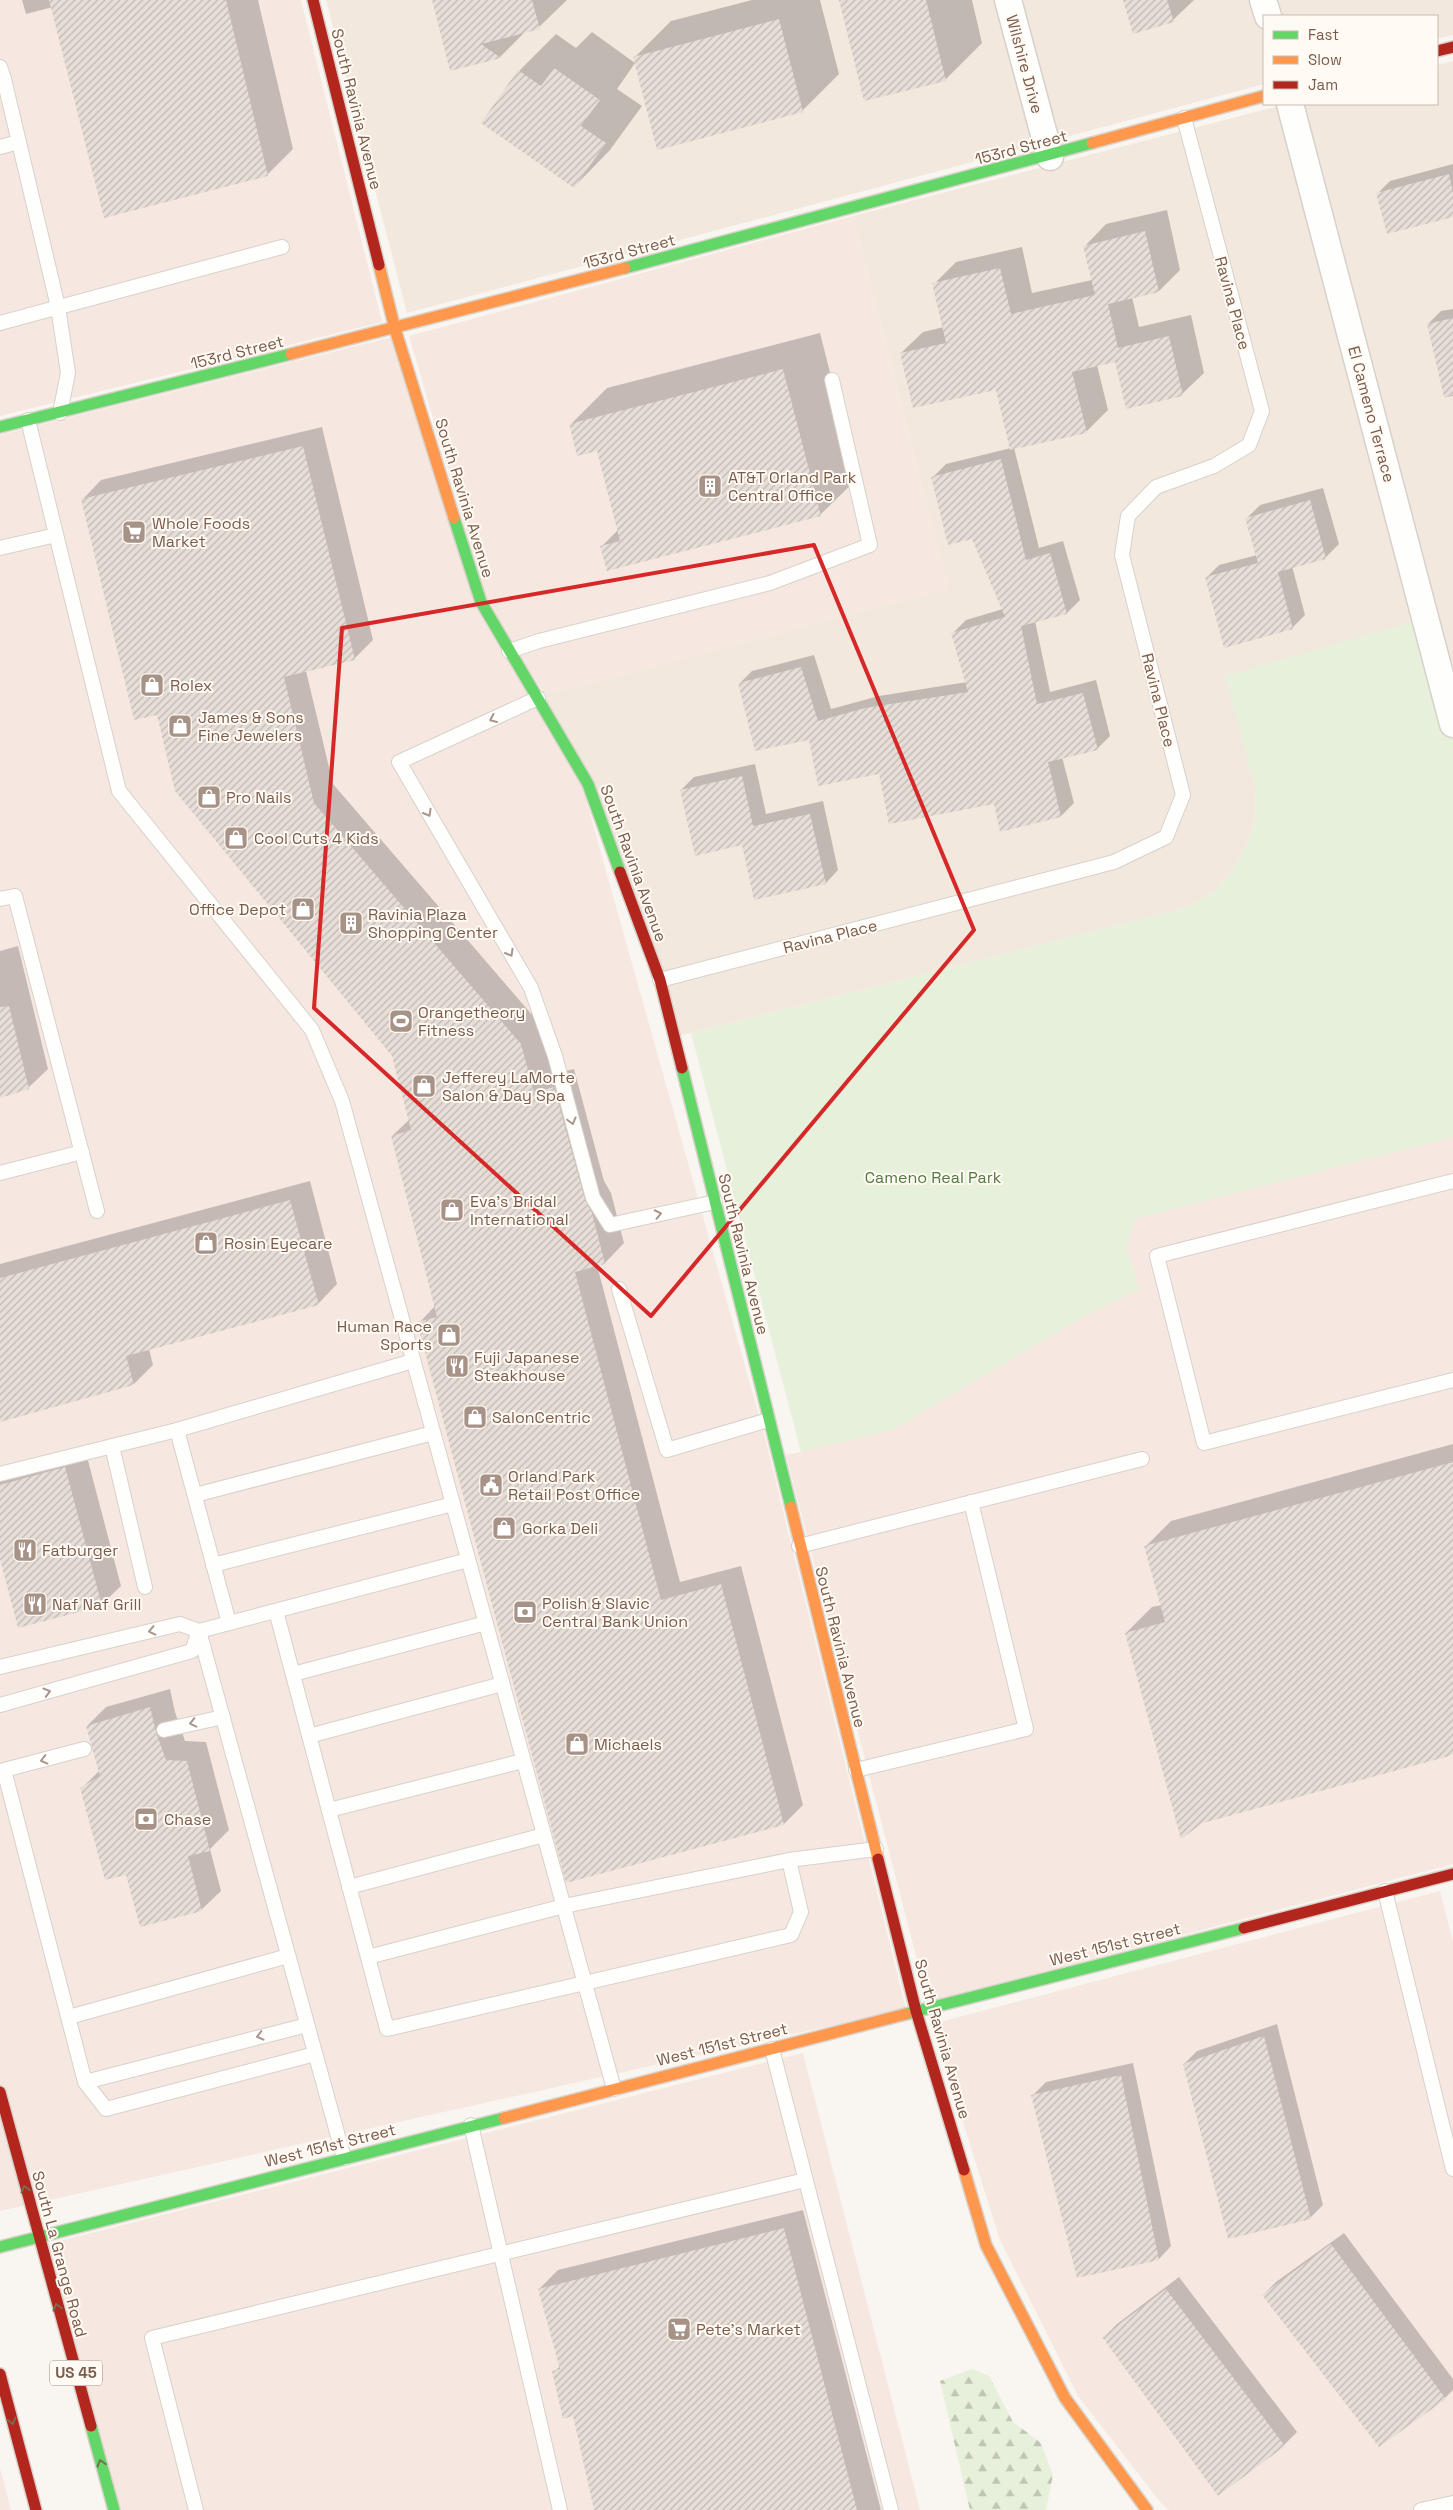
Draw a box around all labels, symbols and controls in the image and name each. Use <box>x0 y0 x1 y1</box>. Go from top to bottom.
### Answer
street label: Wilshire Drive <box>1001 12 1048 116</box>
legend <box>1263 15 1438 105</box>
text: Fast <box>1308 25 1339 44</box>
street label: South Ravinia Avenue <box>326 26 387 192</box>
text: Slow <box>1308 50 1342 69</box>
text: Jam <box>1308 75 1338 94</box>
street label: 153rd Street <box>973 125 1070 170</box>
street label: 153rd Street <box>581 229 678 274</box>
street label: Ravina Place <box>1210 254 1255 352</box>
street label: 153rd Street <box>188 331 286 374</box>
street label: El Cameno Terrace <box>1343 344 1400 485</box>
street label: South Ravinia Avenue <box>430 416 499 580</box>
place label: AT&T Orland Park Central Office <box>728 467 857 506</box>
building icon: AT&T Orland Park Central Office <box>697 473 723 499</box>
place label: Whole Foods Market <box>152 513 250 552</box>
supermarket icon: Whole Foods Market <box>121 519 147 545</box>
street label: Ravina Place <box>1137 651 1180 749</box>
shop icon: Rolex <box>139 672 165 698</box>
place label: Rolex <box>170 675 212 696</box>
place label: James & Sons Fine Jewelers <box>198 707 304 746</box>
one-way arrow <box>489 712 498 723</box>
shop icon: James & Sons Fine Jewelers <box>167 713 193 739</box>
street label: South Ravinia Avenue <box>595 782 672 945</box>
shop icon: Pro Nails <box>196 784 222 810</box>
place label: Pro Nails <box>226 787 291 808</box>
one-way arrow <box>422 807 432 816</box>
shop icon: Cool Cuts 4 Kids <box>223 825 249 851</box>
place label: Cool Cuts 4 Kids <box>254 828 379 849</box>
shop icon: Office Depot <box>290 896 316 922</box>
place label: Office Depot <box>189 899 286 920</box>
place label: Ravinia Plaza Shopping Center <box>368 904 498 943</box>
building icon: Ravinia Plaza Shopping Center <box>338 910 364 936</box>
street label: Ravina Place <box>781 915 879 958</box>
one-way arrow <box>504 948 514 957</box>
place label: Orangetheory Fitness <box>418 1002 525 1041</box>
sports icon: Orangetheory Fitness <box>388 1008 414 1034</box>
place label: Jefferey LaMorte Salon & Day Spa <box>442 1067 575 1106</box>
shop icon: Jefferey LaMorte Salon & Day Spa <box>411 1073 437 1099</box>
one-way arrow <box>567 1117 577 1125</box>
park label: Cameno Real Park <box>865 1167 1002 1188</box>
street label: South Ravinia Avenue <box>713 1171 774 1337</box>
place label: Eva's Bridal International <box>470 1191 569 1230</box>
shop icon: Eva's Bridal International <box>439 1197 465 1223</box>
one-way arrow <box>653 1209 662 1220</box>
shop icon: Rosin Eyecare <box>193 1230 219 1256</box>
place label: Rosin Eyecare <box>224 1233 333 1254</box>
place label: Human Race Sports <box>337 1316 432 1355</box>
shop icon: Human Race Sports <box>436 1322 462 1348</box>
place label: Fuji Japanese Steakhouse <box>474 1347 579 1386</box>
restaurant icon: Fuji Japanese Steakhouse <box>444 1353 470 1379</box>
shop icon: SalonCentric <box>462 1404 488 1430</box>
place label: SalonCentric <box>492 1407 591 1428</box>
place label: Orland Park Retail Post Office <box>508 1466 640 1505</box>
public building icon: Orland Park Retail Post Office <box>478 1472 504 1498</box>
shop icon: Gorka Deli <box>491 1515 517 1541</box>
place label: Gorka Deli <box>522 1518 598 1539</box>
restaurant icon: Fatburger <box>12 1537 38 1563</box>
place label: Fatburger <box>42 1540 118 1561</box>
street label: South Ravinia Avenue <box>810 1564 871 1730</box>
restaurant icon: Naf Naf Grill <box>22 1591 48 1617</box>
place label: Polish & Slavic Central Bank Union <box>542 1593 688 1632</box>
place label: Naf Naf Grill <box>52 1594 141 1615</box>
bank icon: Polish & Slavic Central Bank Union <box>512 1599 538 1625</box>
one-way arrow <box>148 1625 157 1636</box>
one-way arrow <box>42 1687 51 1698</box>
one-way arrow <box>189 1717 198 1728</box>
shop icon: Michaels <box>564 1731 590 1757</box>
place label: Michaels <box>594 1734 662 1755</box>
one-way arrow <box>41 1754 49 1764</box>
bank icon: Chase <box>133 1806 159 1832</box>
place label: Chase <box>164 1809 211 1830</box>
street label: West 151st Street <box>1047 1918 1183 1971</box>
street label: South Ravinia Avenue <box>910 1957 975 2122</box>
street label: West 151st Street <box>654 2018 790 2071</box>
one-way arrow <box>255 2030 264 2041</box>
street label: West 151st Street <box>262 2119 398 2172</box>
street label: South La Grange Road <box>27 2169 92 2340</box>
one-way arrow <box>21 2186 31 2194</box>
one-way arrow <box>53 2303 63 2311</box>
supermarket icon: Pete's Market <box>666 2316 692 2342</box>
place label: Pete's Market <box>696 2319 801 2340</box>
road number: US 45 <box>50 2360 102 2386</box>
one-way arrow <box>7 2416 17 2424</box>
one-way arrow <box>97 2459 107 2468</box>

